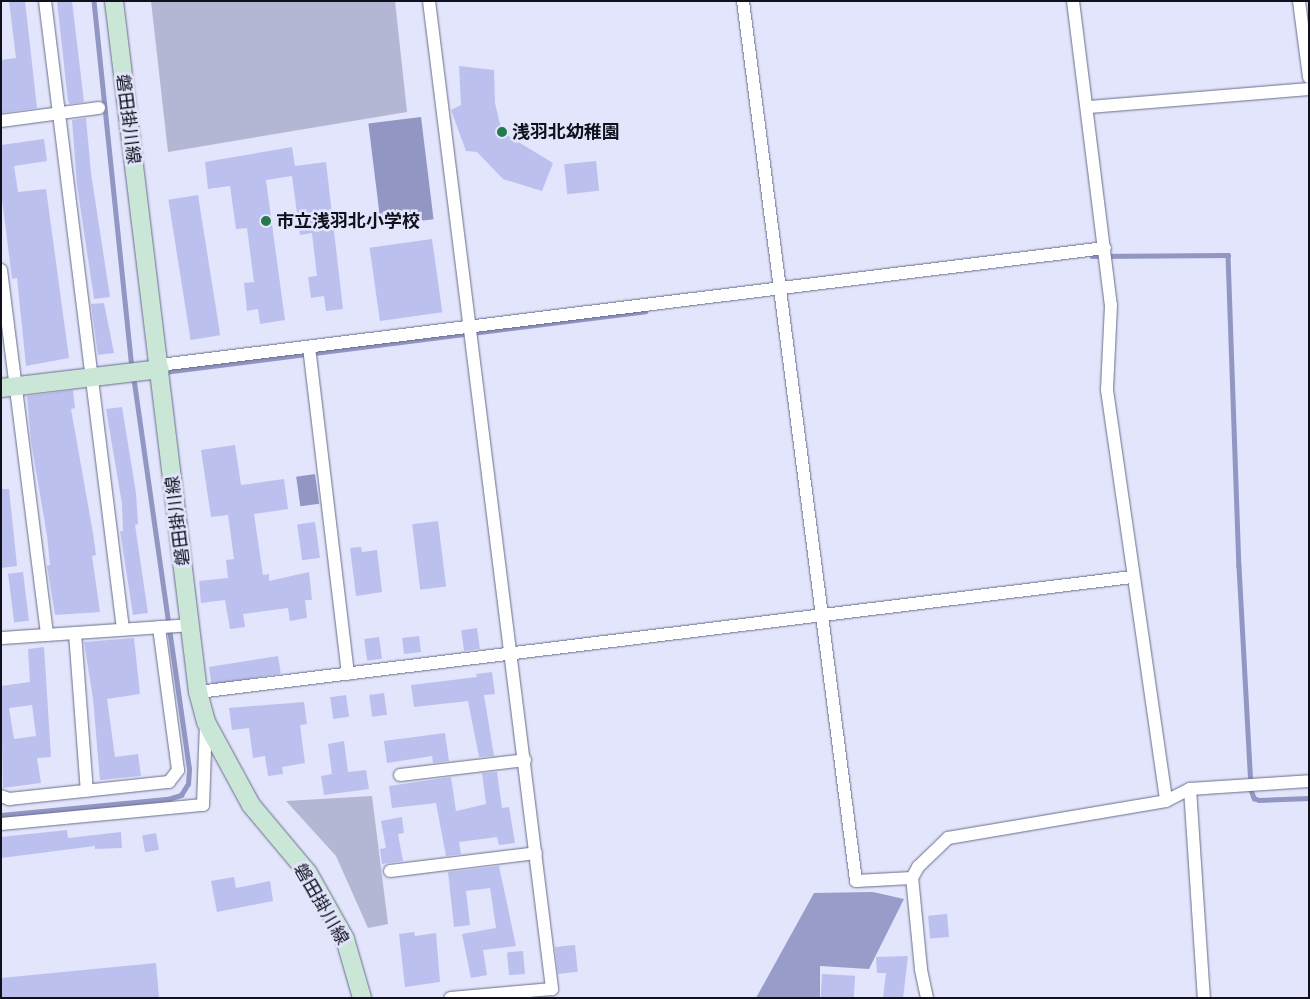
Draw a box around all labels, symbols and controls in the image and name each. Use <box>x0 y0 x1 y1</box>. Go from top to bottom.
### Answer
street label: 磐田掛川線 <box>112 73 144 165</box>
place label: 浅羽北幼稚園 <box>512 121 620 143</box>
marker: 浅羽北幼稚園 <box>496 126 508 138</box>
place label: 市立浅羽北小学校 <box>276 210 420 232</box>
marker: 市立浅羽北小学校 <box>260 215 272 227</box>
street label: 磐田掛川線 <box>162 475 194 567</box>
street label: 磐田掛川線 <box>289 860 353 948</box>

